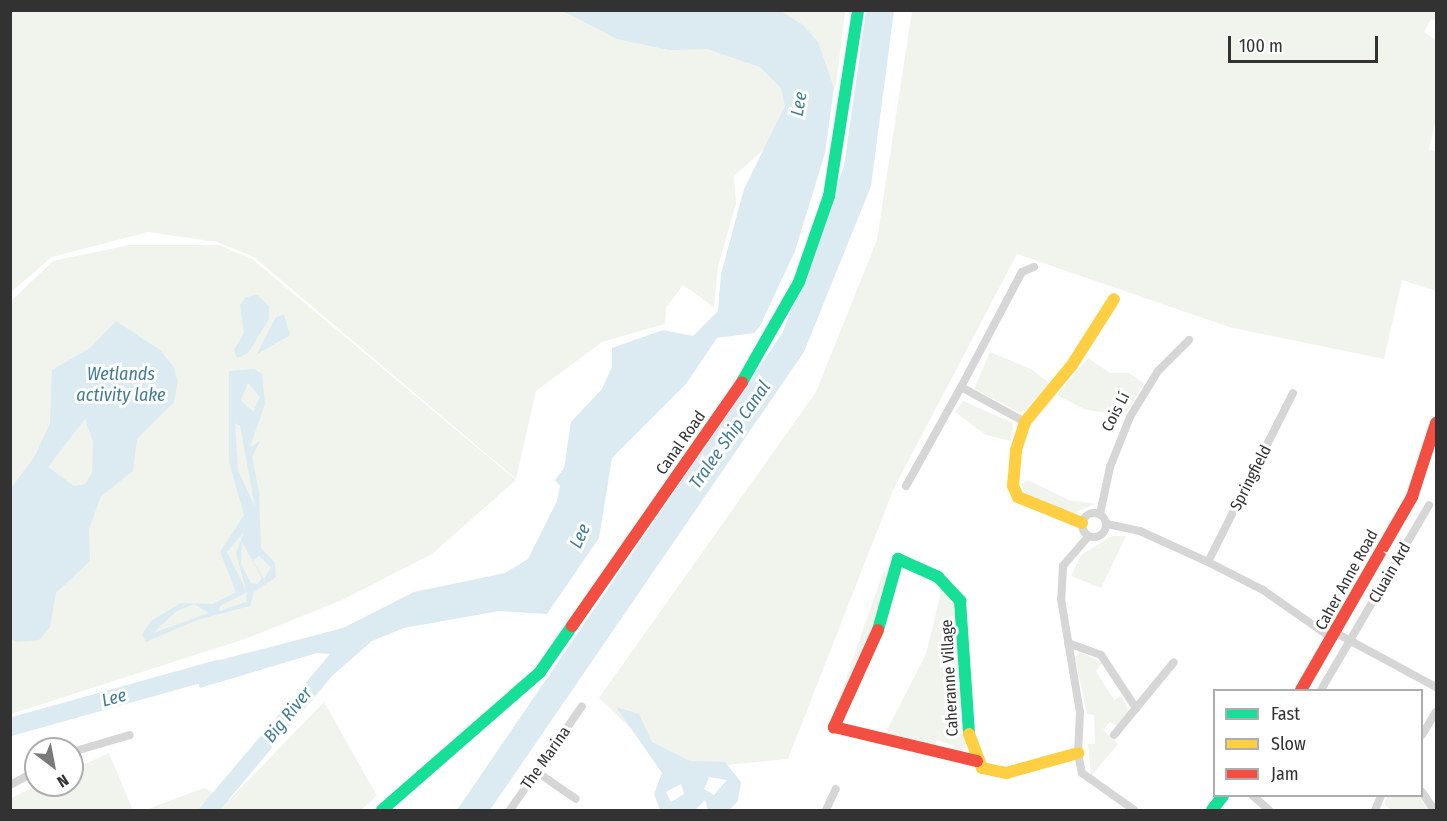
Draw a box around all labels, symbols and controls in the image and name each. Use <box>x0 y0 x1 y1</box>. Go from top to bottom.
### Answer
scale bar <box>1231 24 1381 62</box>
text: 100 m <box>1239 35 1283 57</box>
water label: Lee <box>786 90 812 118</box>
water label: Wetlands activity lake <box>76 364 166 406</box>
water label: Tralee Ship Canal <box>685 377 775 493</box>
street label: Cois Lí <box>1098 389 1134 435</box>
street label: Canal Road <box>652 408 710 478</box>
street label: Springfield <box>1226 442 1276 514</box>
water label: Lee <box>565 520 595 552</box>
street label: Caher Anne Road <box>1312 527 1382 633</box>
street label: Cluain Ard <box>1365 539 1415 607</box>
street label: Caheranne Village <box>937 619 963 737</box>
water label: Big River <box>259 683 317 747</box>
water label: Lee <box>99 684 129 712</box>
legend <box>1213 689 1423 797</box>
text: Fast <box>1271 703 1300 725</box>
street label: The Marina <box>517 723 575 793</box>
text: Slow <box>1271 733 1306 755</box>
north arrow <box>24 737 84 797</box>
text: Jam <box>1271 763 1299 785</box>
text: N <box>54 770 72 792</box>

